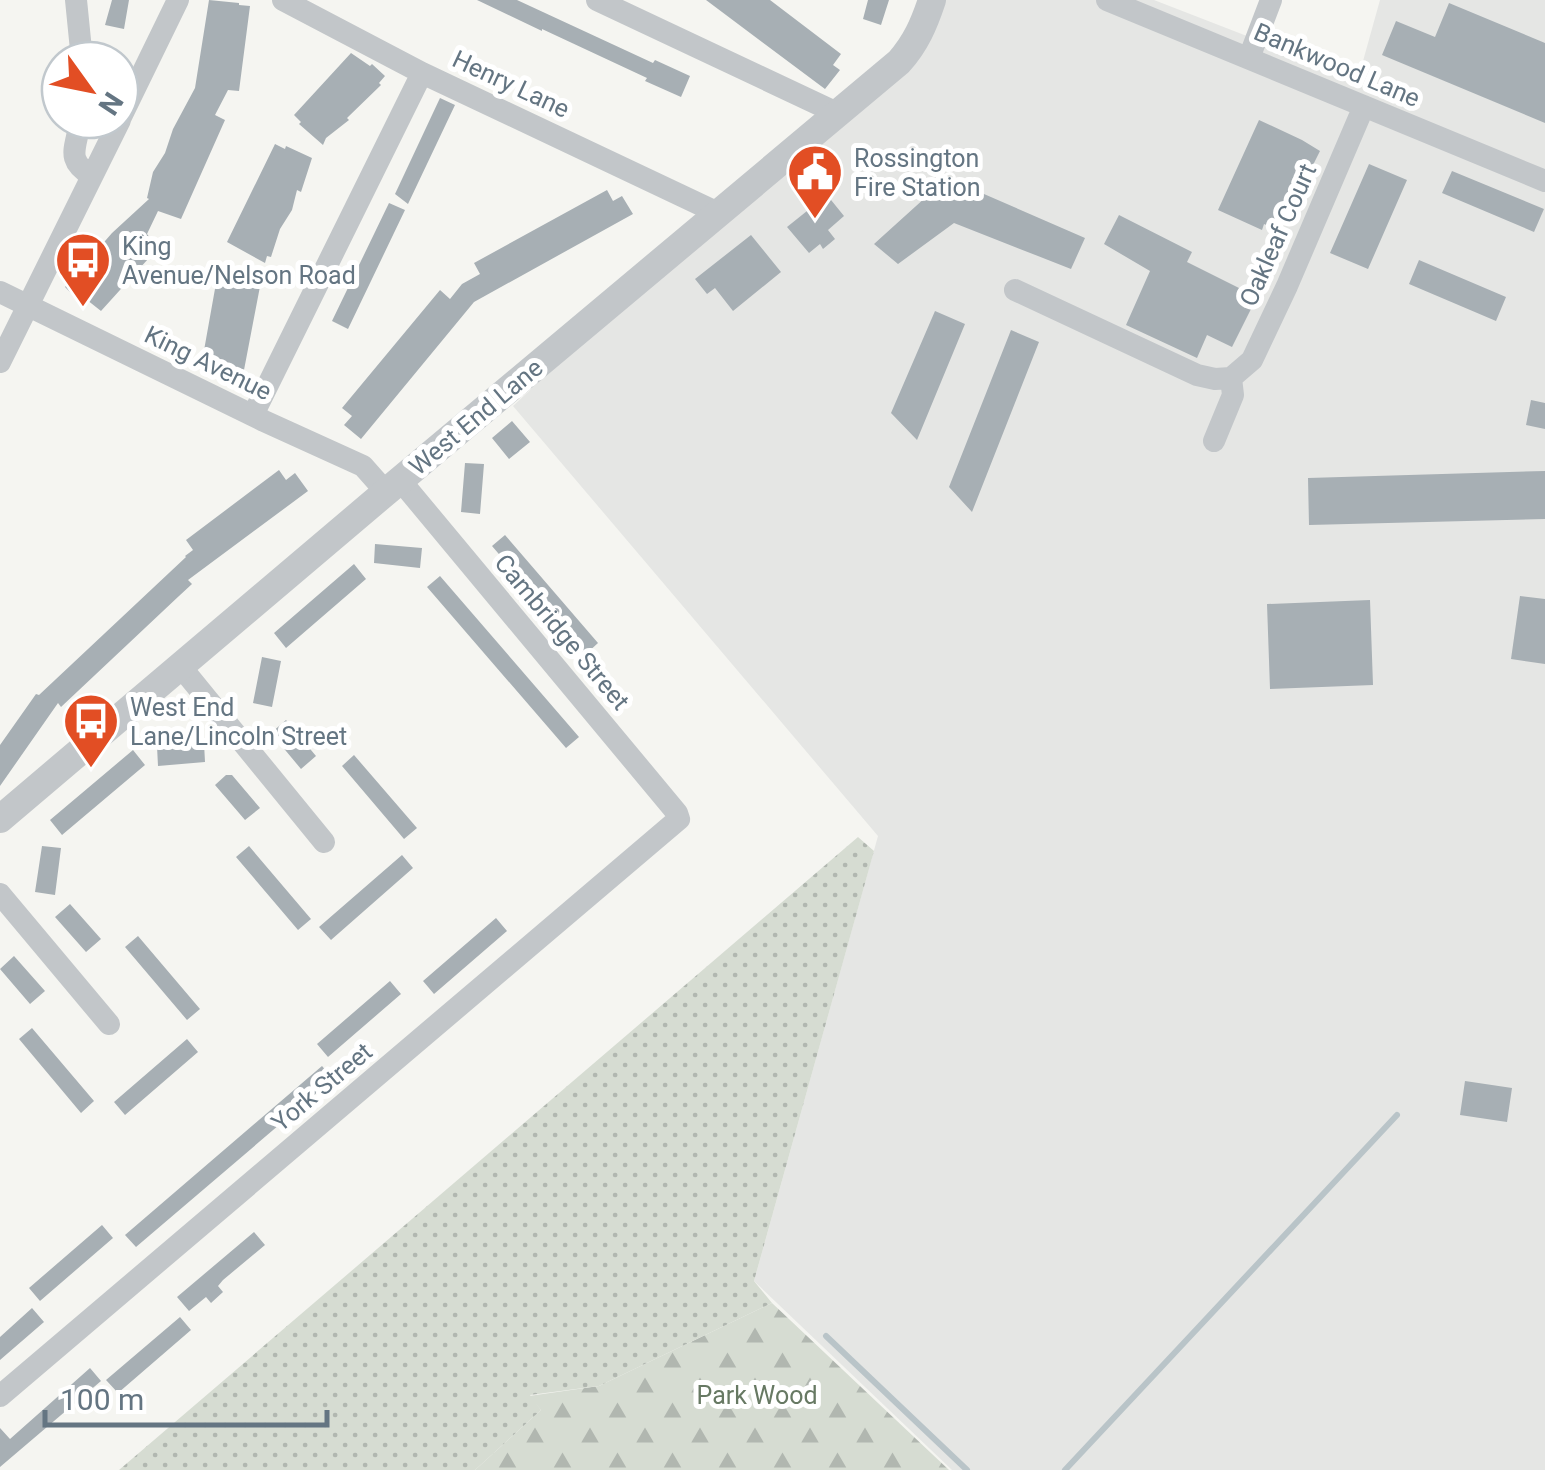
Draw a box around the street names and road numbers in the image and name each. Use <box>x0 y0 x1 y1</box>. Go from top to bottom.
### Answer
street label: Bankwood Lane <box>1250 17 1424 113</box>
street label: Henry Lane <box>448 44 574 124</box>
street label: Oakleaf Court <box>1234 159 1322 311</box>
street label: King Avenue <box>140 320 276 406</box>
street label: West End Lane <box>404 353 548 481</box>
street label: Cambridge Street <box>489 548 635 716</box>
street label: York Street <box>266 1037 378 1137</box>

